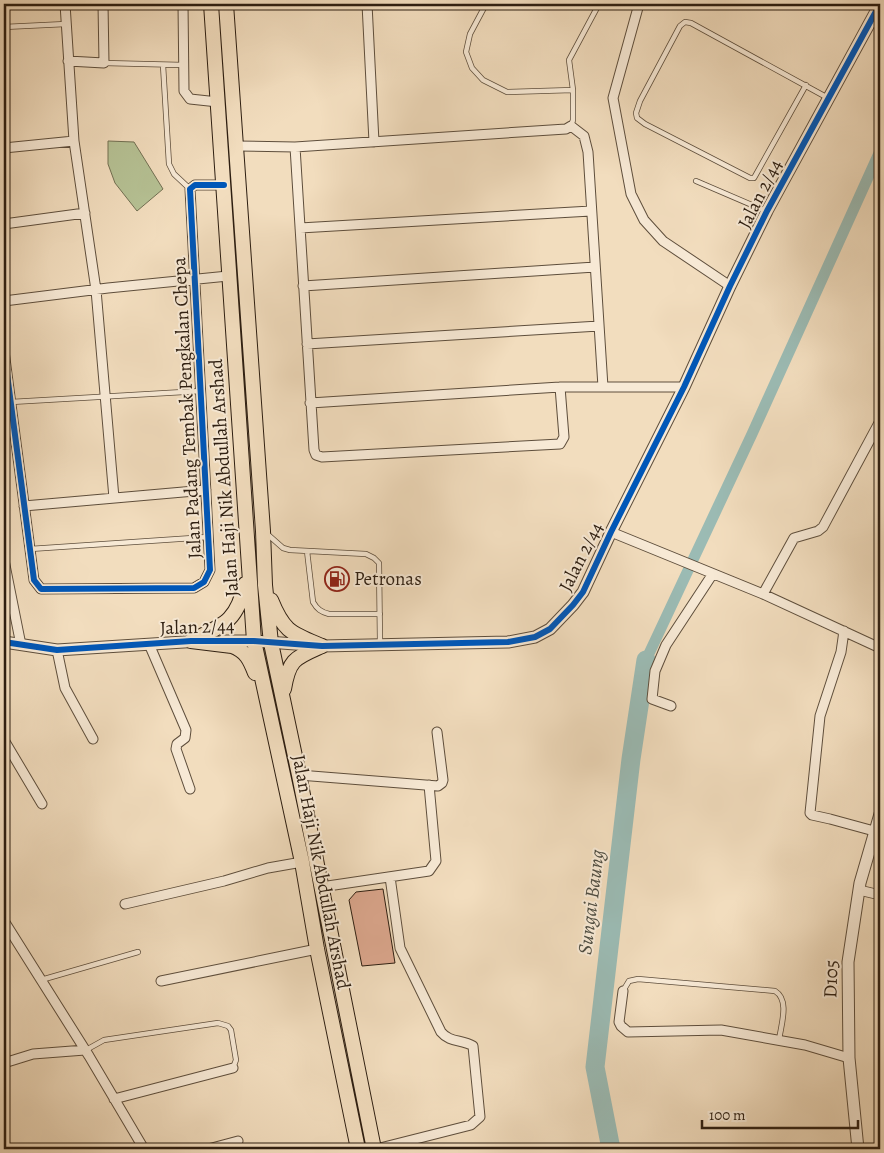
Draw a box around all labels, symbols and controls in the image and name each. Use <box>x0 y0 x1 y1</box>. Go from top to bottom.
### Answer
street label: Jalan 2/44 <box>731 154 789 233</box>
street label: Jalan Padang Tembak Pengkalan Chepa <box>166 256 208 560</box>
street label: Jalan Haji Nik Abdullah Arshad <box>203 357 245 598</box>
street label: Jalan 2/44 <box>552 517 610 596</box>
fuel station icon: Petronas <box>324 566 350 592</box>
place label: Petronas <box>354 566 422 592</box>
street label: Jalan 2/44 <box>159 613 235 641</box>
street label: Jalan Haji Nik Abdullah Arshad <box>285 752 357 992</box>
water label: Sungai Baung <box>571 848 611 956</box>
street label: D105 <box>817 959 845 999</box>
scale bar <box>702 1098 858 1130</box>
text: 100 m <box>709 1105 746 1125</box>

